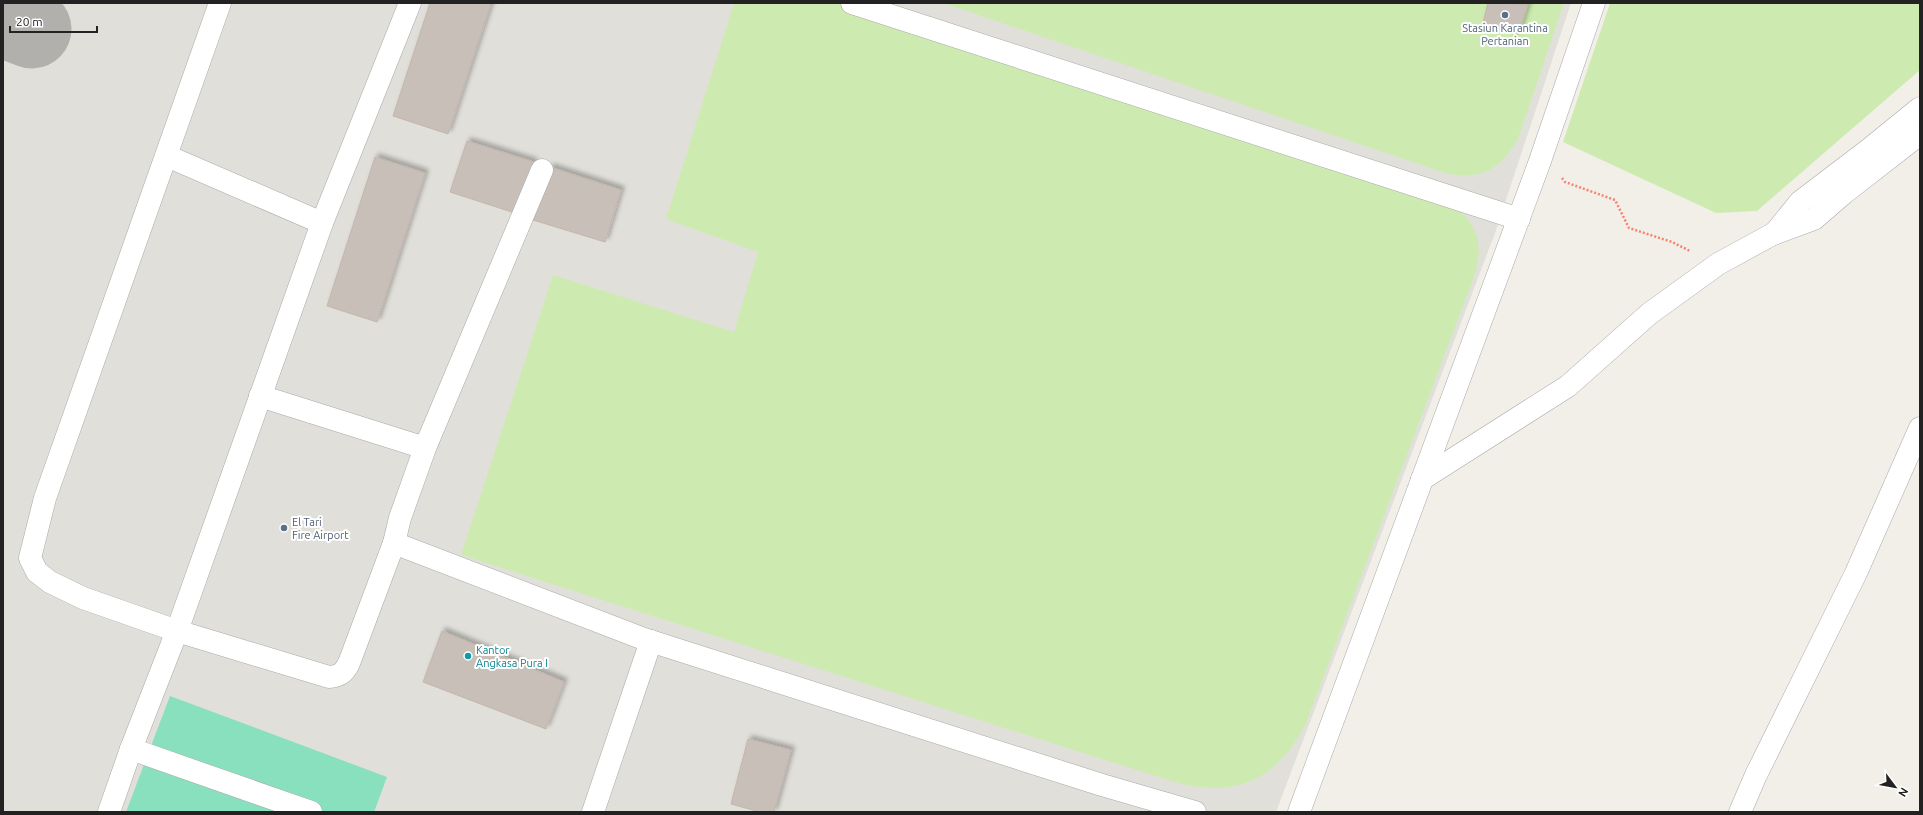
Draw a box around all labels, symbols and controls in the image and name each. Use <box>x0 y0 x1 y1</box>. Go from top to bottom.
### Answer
scale bar <box>10 8 97 34</box>
marker: Stasiun Karantina Pertanian <box>1500 10 1510 20</box>
text: 20 m <box>16 15 43 28</box>
place label: Stasiun Karantina Pertanian <box>1462 22 1548 47</box>
place label: El Tari Fire Airport <box>292 516 349 541</box>
marker: El Tari Fire Airport <box>279 523 289 533</box>
place label: Kantor Angkasa Pura I <box>476 644 548 669</box>
marker: Kantor Angkasa Pura I <box>463 651 473 661</box>
north arrow <box>1875 767 1915 807</box>
text: N <box>1896 786 1911 799</box>

